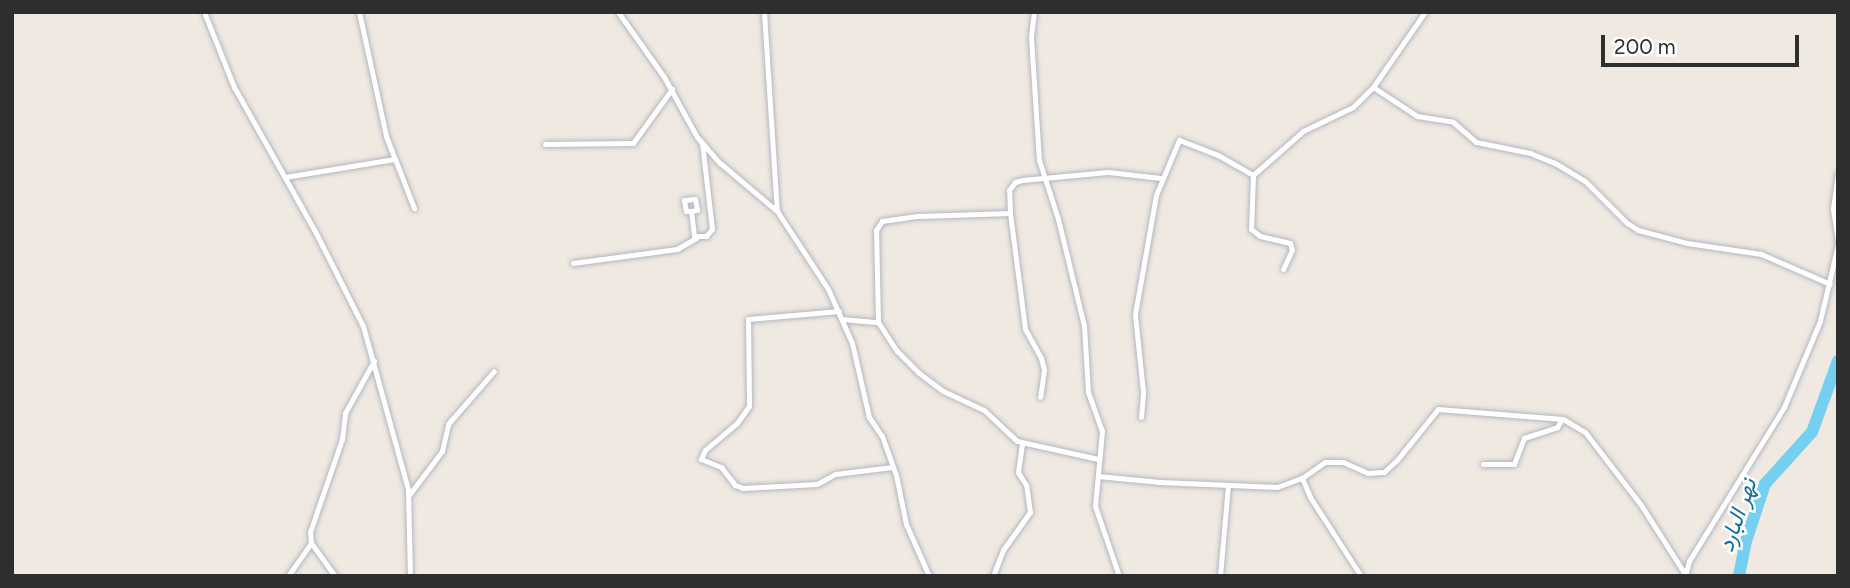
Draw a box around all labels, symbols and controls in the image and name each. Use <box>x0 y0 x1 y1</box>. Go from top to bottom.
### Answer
scale bar <box>1605 21 1803 65</box>
text: 200 m <box>1614 34 1676 59</box>
water label: نهر البارد <box>1712 475 1762 555</box>

